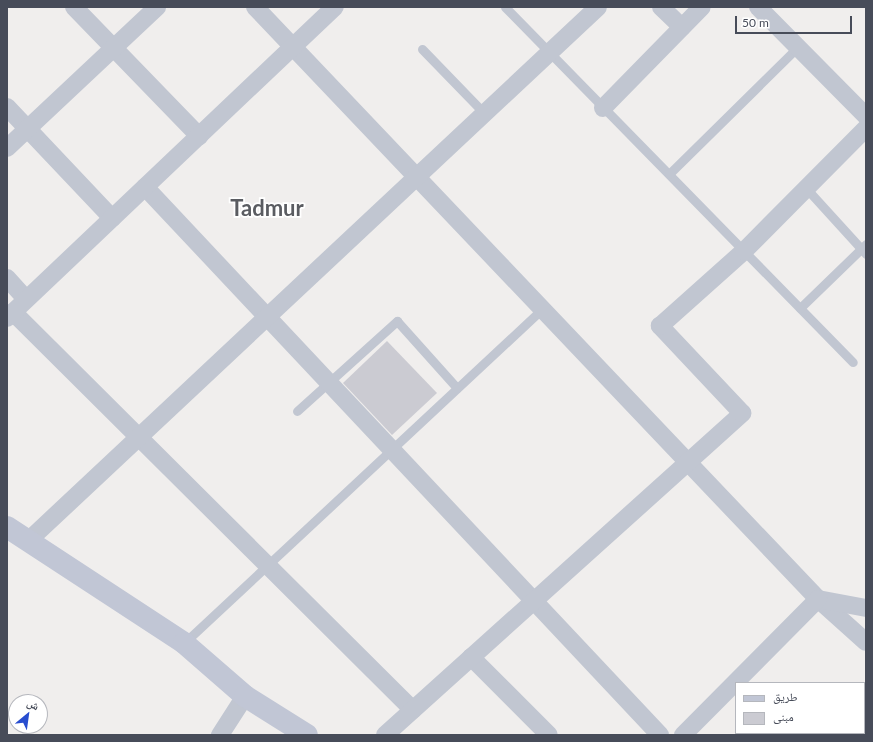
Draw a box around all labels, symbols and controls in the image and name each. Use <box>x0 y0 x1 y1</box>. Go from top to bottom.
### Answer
scale bar <box>737 8 854 34</box>
text: 50 m <box>742 15 769 30</box>
district label: Tadmur <box>230 195 304 221</box>
legend <box>735 682 865 734</box>
text: طريق <box>773 689 798 704</box>
north arrow <box>8 694 48 734</box>
text: ش <box>25 695 42 712</box>
text: مبنى <box>773 709 794 724</box>

